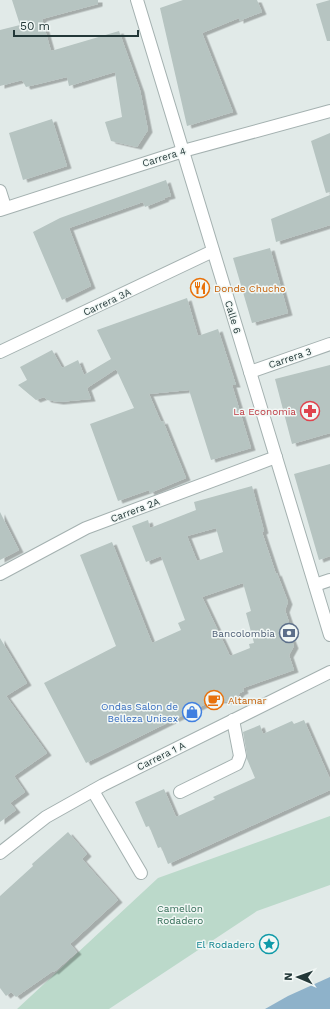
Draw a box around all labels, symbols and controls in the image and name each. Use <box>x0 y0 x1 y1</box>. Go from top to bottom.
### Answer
scale bar <box>14 12 138 38</box>
text: 50 m <box>20 19 50 33</box>
street label: Carrera 4 <box>141 145 187 169</box>
restaurant icon: Donde Chucho <box>189 277 211 299</box>
place label: Donde Chucho <box>214 283 286 294</box>
street label: Carrera 3A <box>81 286 133 318</box>
street label: Calle 6 <box>223 299 243 335</box>
street label: Carrera 3 <box>267 345 313 371</box>
pharmacy icon: La Economia <box>299 400 321 422</box>
place label: La Economia <box>233 406 296 417</box>
street label: Carrera 2A <box>109 495 161 524</box>
bank icon: Bancolombia <box>278 622 300 644</box>
place label: Bancolombia <box>212 628 275 639</box>
cafe icon: Altamar <box>203 689 225 711</box>
place label: Altamar <box>228 695 267 706</box>
place label: Ondas Salon de Belleza Unisex <box>101 701 178 724</box>
shop icon: Ondas Salon de Belleza Unisex <box>181 701 203 723</box>
street label: Carrera 1 A <box>135 739 187 772</box>
park label: Camellon Rodadero <box>157 903 203 926</box>
place icon: El Rodadero <box>258 933 280 955</box>
place label: El Rodadero <box>196 939 255 950</box>
north arrow <box>278 957 318 997</box>
text: N <box>282 972 295 981</box>

